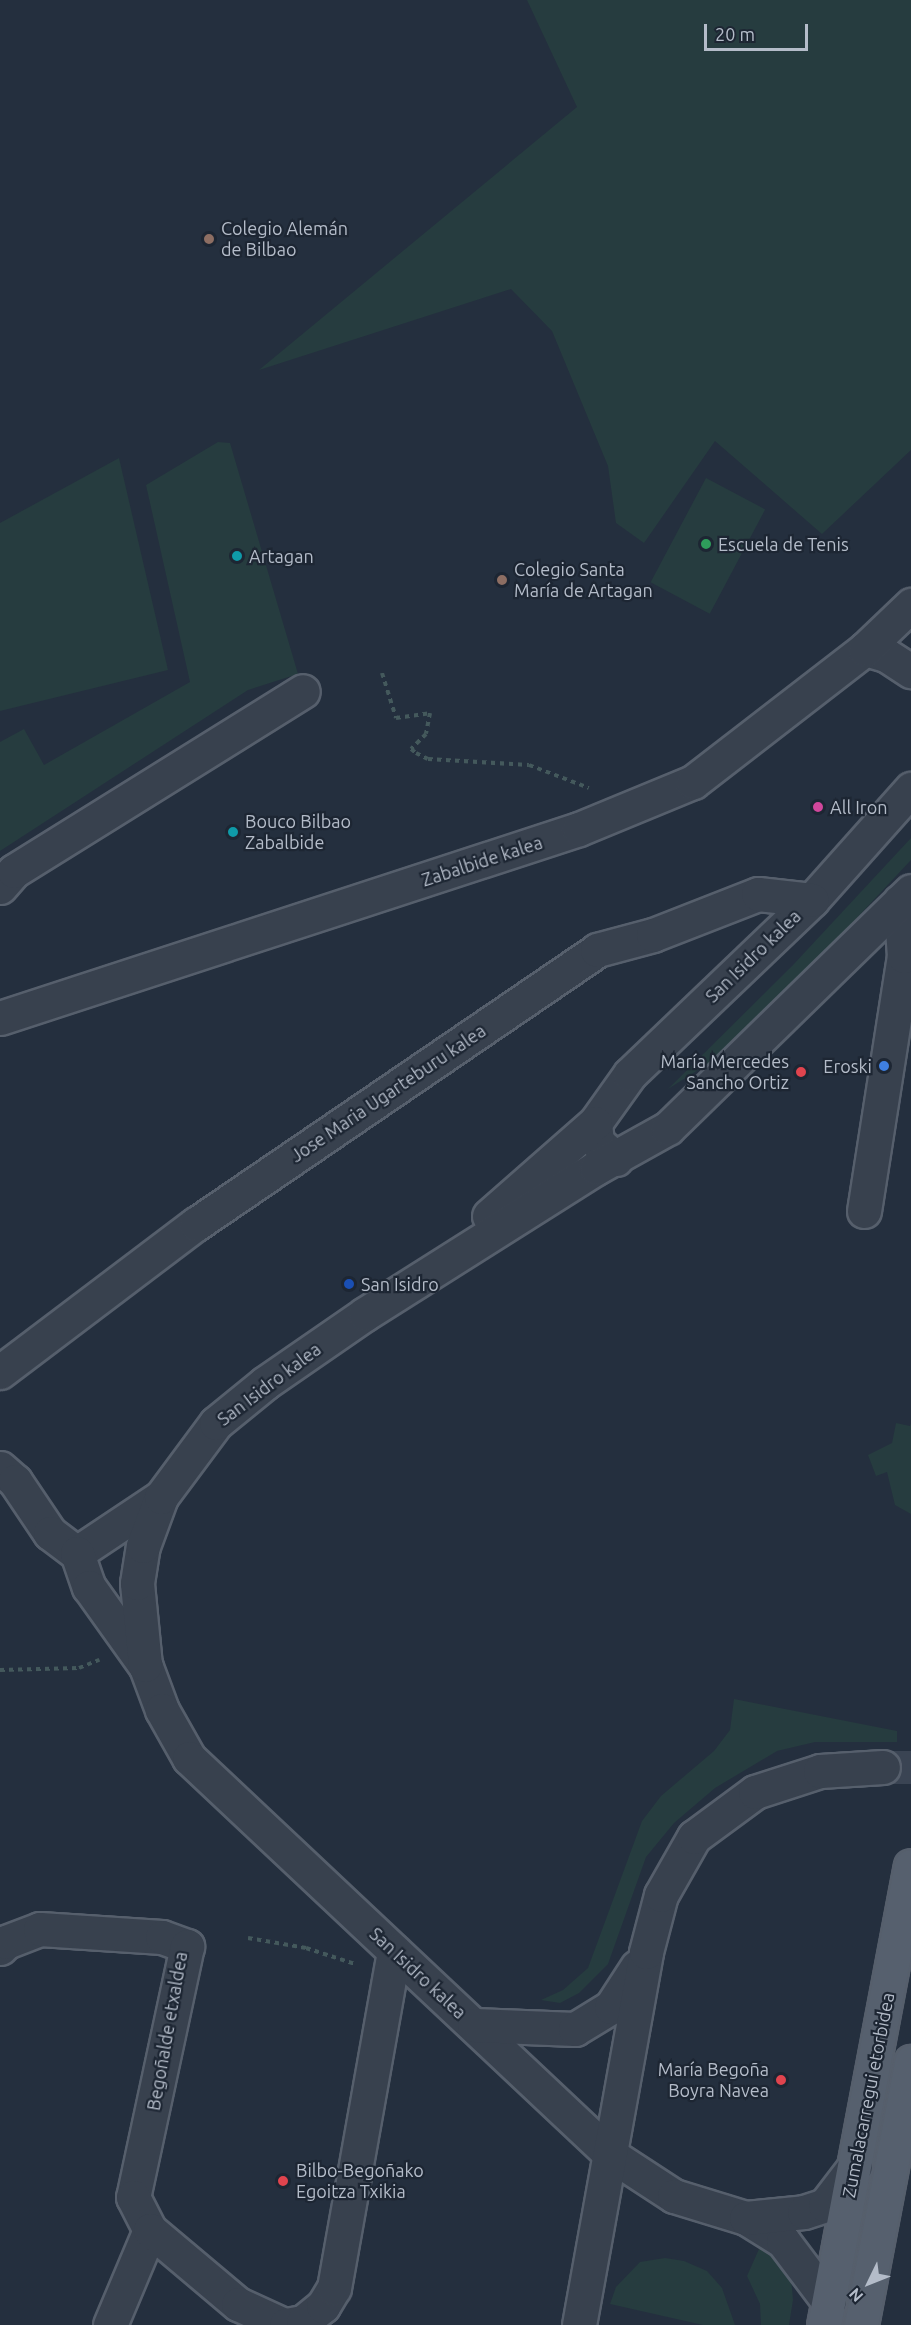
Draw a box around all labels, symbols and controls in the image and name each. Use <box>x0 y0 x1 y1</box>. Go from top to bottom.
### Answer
scale bar <box>707 12 810 50</box>
text: 20 m <box>715 24 755 44</box>
place label: Colegio Alemán de Bilbao <box>221 218 348 260</box>
marker: Colegio Alemán de Bilbao <box>202 232 216 246</box>
place label: Escuela de Tenis <box>718 533 849 555</box>
marker: Escuela de Tenis <box>699 537 713 551</box>
place label: Artagan <box>249 545 314 567</box>
marker: Artagan <box>230 549 244 563</box>
place label: Colegio Santa María de Artagan <box>514 559 653 602</box>
marker: Colegio Santa María de Artagan <box>495 573 509 587</box>
place label: All Iron <box>830 796 887 818</box>
marker: All Iron <box>811 800 825 814</box>
place label: Bouco Bilbao Zabalbide <box>245 811 351 854</box>
marker: Bouco Bilbao Zabalbide <box>226 825 240 839</box>
street label: Zabalbide kalea <box>419 831 545 891</box>
street label: San Isidro kalea <box>701 905 805 1007</box>
street label: Jose Maria Ugarteburu kalea <box>286 1020 490 1166</box>
place label: María Mercedes Sancho Ortiz <box>661 1051 789 1094</box>
place label: Eroski <box>823 1055 872 1077</box>
marker: Eroski <box>877 1059 891 1073</box>
marker: María Mercedes Sancho Ortiz <box>794 1065 808 1079</box>
place label: San Isidro <box>361 1273 439 1295</box>
marker: San Isidro <box>342 1277 356 1291</box>
street label: San Isidro kalea <box>213 1338 325 1430</box>
street label: San Isidro kalea <box>365 1923 471 2023</box>
street label: Begoñalde etxaldea <box>142 1950 192 2112</box>
street label: Zumalacarregui etorbidea <box>838 1991 898 2199</box>
place label: María Begoña Boyra Navea <box>658 2059 769 2102</box>
marker: María Begoña Boyra Navea <box>774 2073 788 2087</box>
place label: Bilbo-Begoñako Egoitza Txikia <box>296 2160 424 2202</box>
marker: Bilbo-Begoñako Egoitza Txikia <box>274 2172 292 2190</box>
north arrow <box>839 2253 899 2313</box>
text: N <box>845 2285 866 2306</box>

